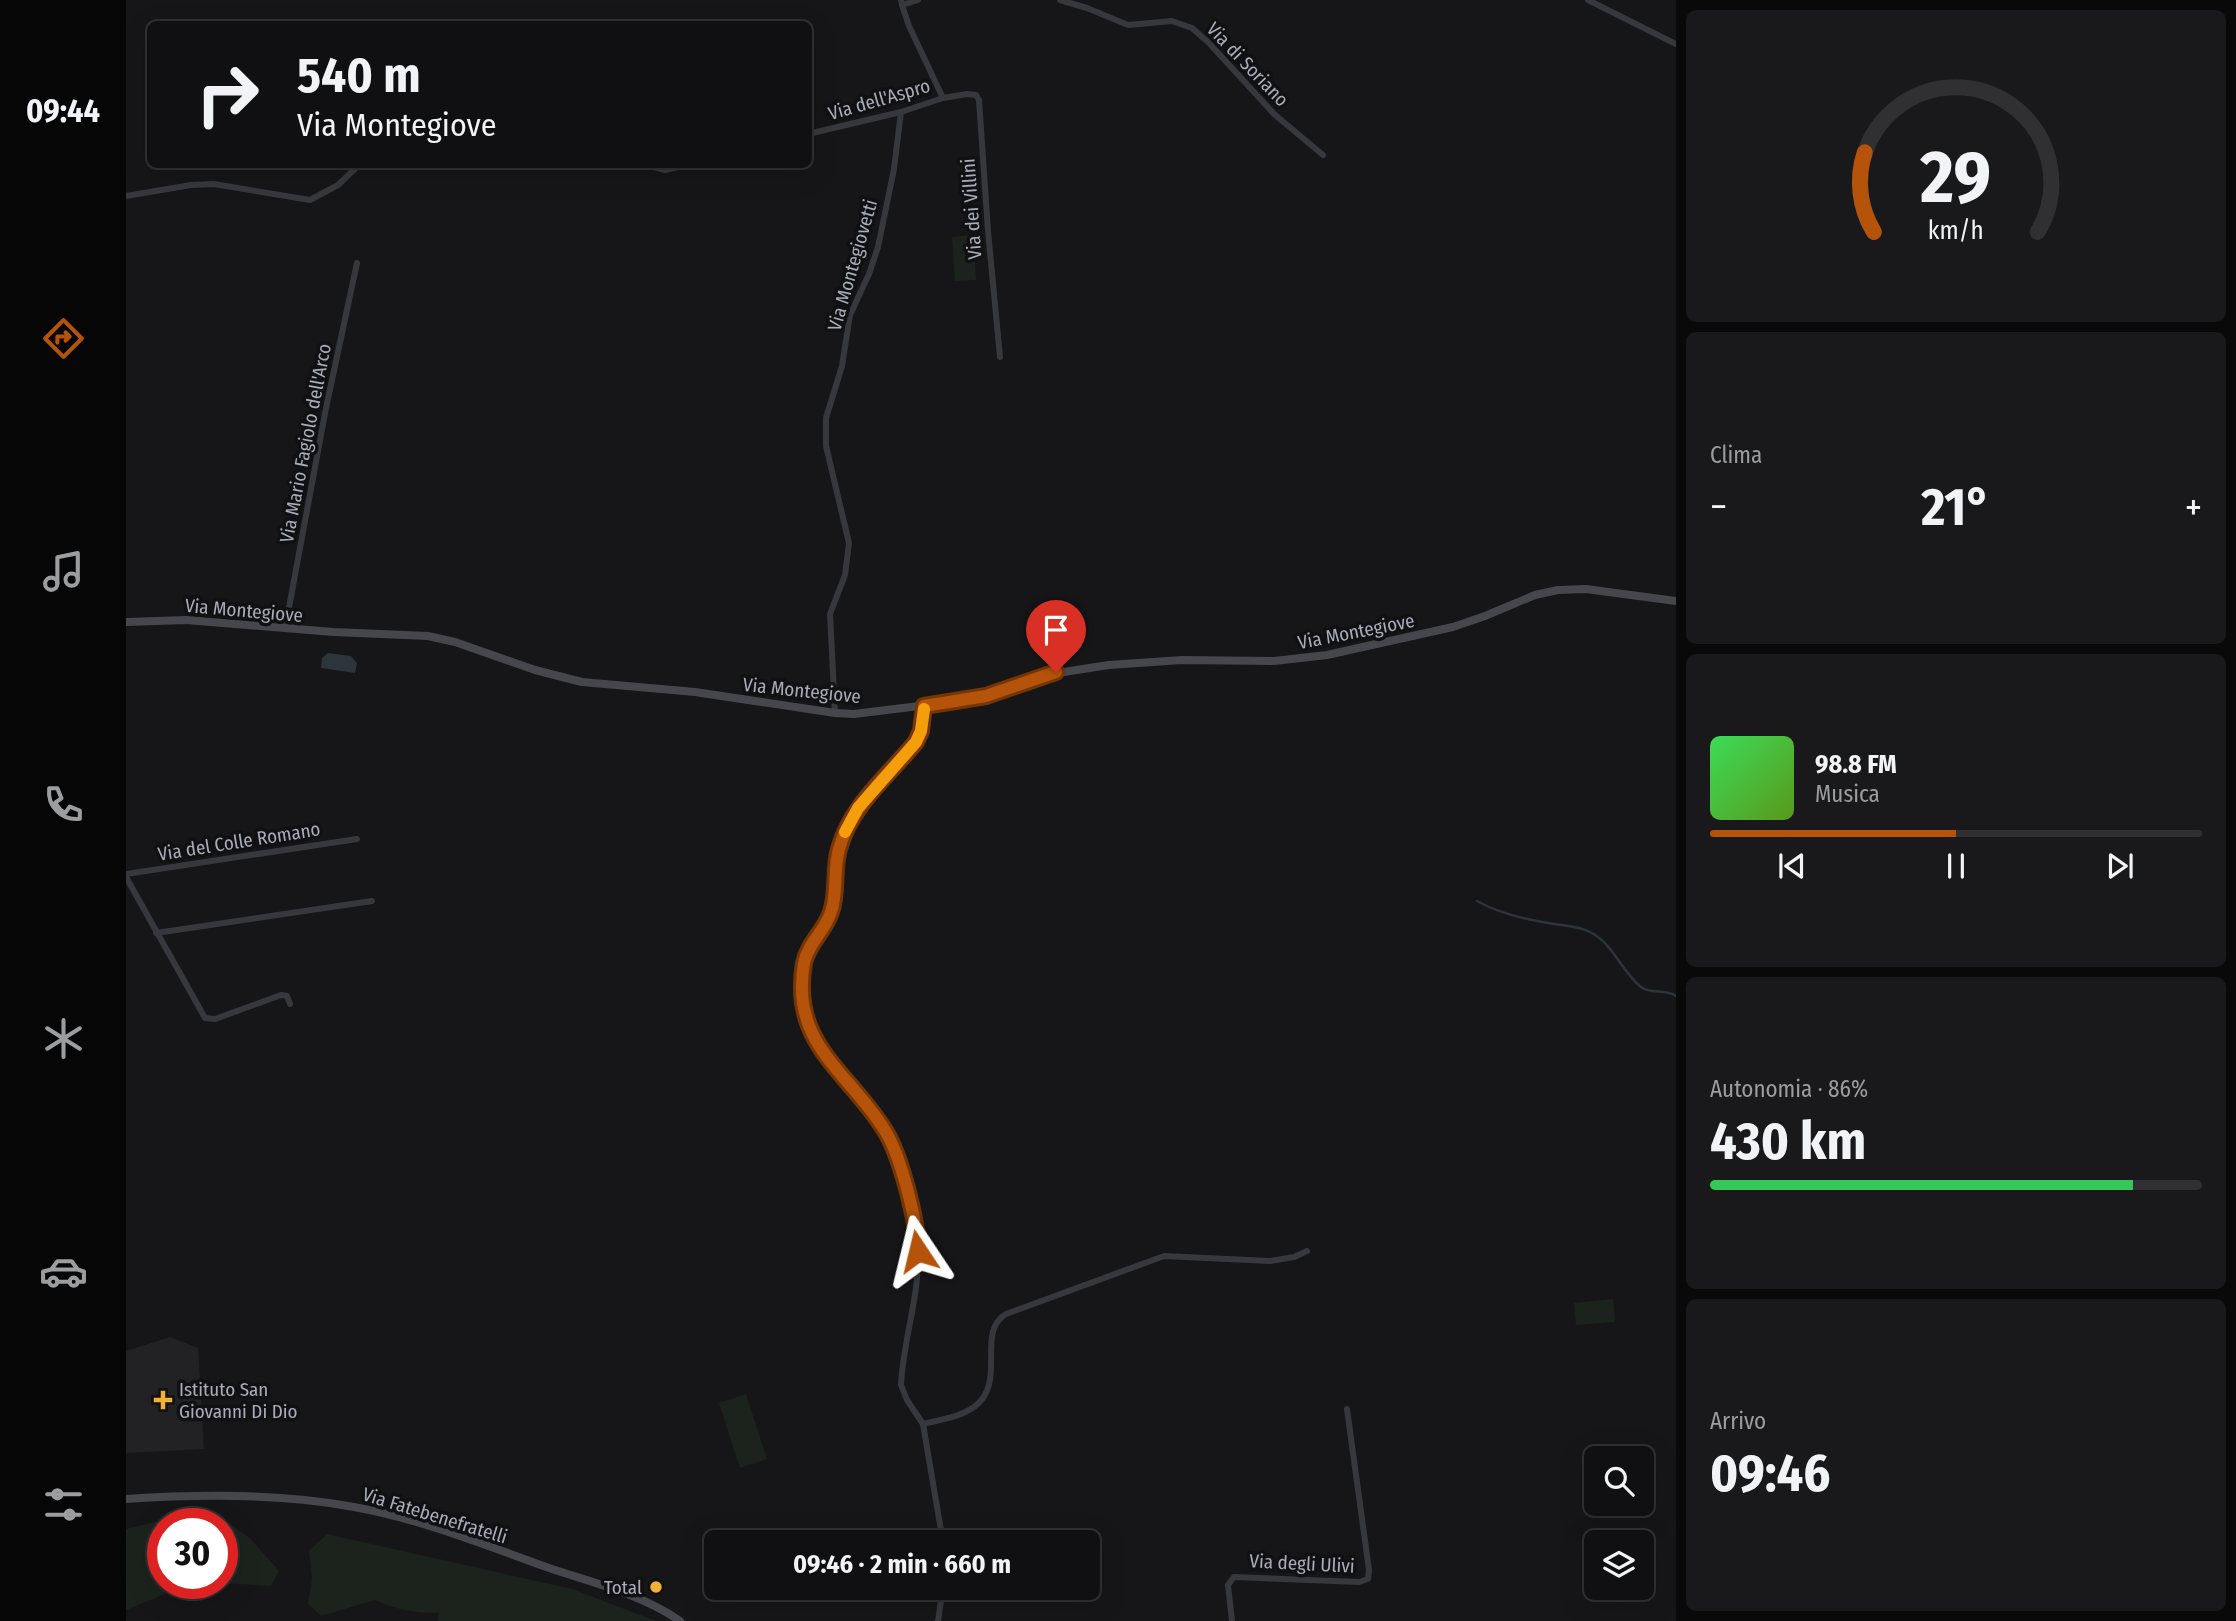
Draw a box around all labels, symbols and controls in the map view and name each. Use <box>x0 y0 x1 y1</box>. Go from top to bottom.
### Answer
street label: Via di Soriano <box>1202 18 1293 111</box>
text: 540 m <box>297 46 421 105</box>
icon: right <box>182 49 273 140</box>
street label: Via dell'Aspro <box>825 74 933 125</box>
text: 09:44 <box>26 92 100 130</box>
text: Via Montegiove <box>297 106 497 144</box>
text: 29 <box>1920 134 1991 221</box>
street label: Via dei Villini <box>956 158 986 260</box>
street label: Via Montegiovetti <box>823 197 882 334</box>
text: km/h <box>1928 216 1984 246</box>
icon: directions <box>39 314 88 363</box>
street label: Via Mario Fagiolo dell'Arco <box>275 341 336 545</box>
text: Clima <box>1710 441 1762 469</box>
text: 21° <box>1921 476 1991 539</box>
text: − <box>1710 484 1727 530</box>
text: + <box>2185 484 2202 530</box>
icon: music <box>39 547 88 596</box>
street label: Via Montegiove <box>184 594 304 627</box>
pin <box>1026 600 1086 672</box>
street label: Via Montegiove <box>1296 609 1416 654</box>
icon: arrive <box>1037 611 1075 649</box>
street label: Via Montegiove <box>742 673 862 708</box>
text: 98.8 FM <box>1815 749 1897 780</box>
icon: phone <box>39 780 88 829</box>
text: Musica <box>1815 780 1880 808</box>
street label: Via del Colle Romano <box>156 817 322 866</box>
icon: previous <box>1773 847 1811 885</box>
icon: pause <box>1937 847 1975 885</box>
icon: next <box>2101 847 2139 885</box>
icon: climate <box>39 1014 88 1063</box>
text: Autonomia · 86% <box>1710 1075 1868 1103</box>
text: 430 km <box>1710 1110 1866 1173</box>
position arrow <box>881 1214 955 1288</box>
icon: car <box>39 1247 88 1296</box>
place label: Istituto San Giovanni Di Dio <box>179 1378 297 1423</box>
marker: Istituto San Giovanni Di Dio <box>153 1390 173 1410</box>
text: Arrivo <box>1710 1407 1766 1435</box>
text: 09:46 <box>1710 1442 1830 1505</box>
map controls <box>1584 1446 1654 1600</box>
button: search <box>1584 1446 1654 1516</box>
icon: filters <box>39 1480 88 1529</box>
street label: Via Fatebenefratelli <box>360 1483 510 1548</box>
speed limit sign: 30 <box>147 1508 238 1599</box>
button: layers <box>1584 1530 1654 1600</box>
text: 09:46 · 2 min · 660 m <box>793 1549 1011 1580</box>
street label: Via degli Ulivi <box>1249 1549 1355 1578</box>
place label: Total <box>604 1576 642 1599</box>
marker: Total <box>648 1579 664 1595</box>

